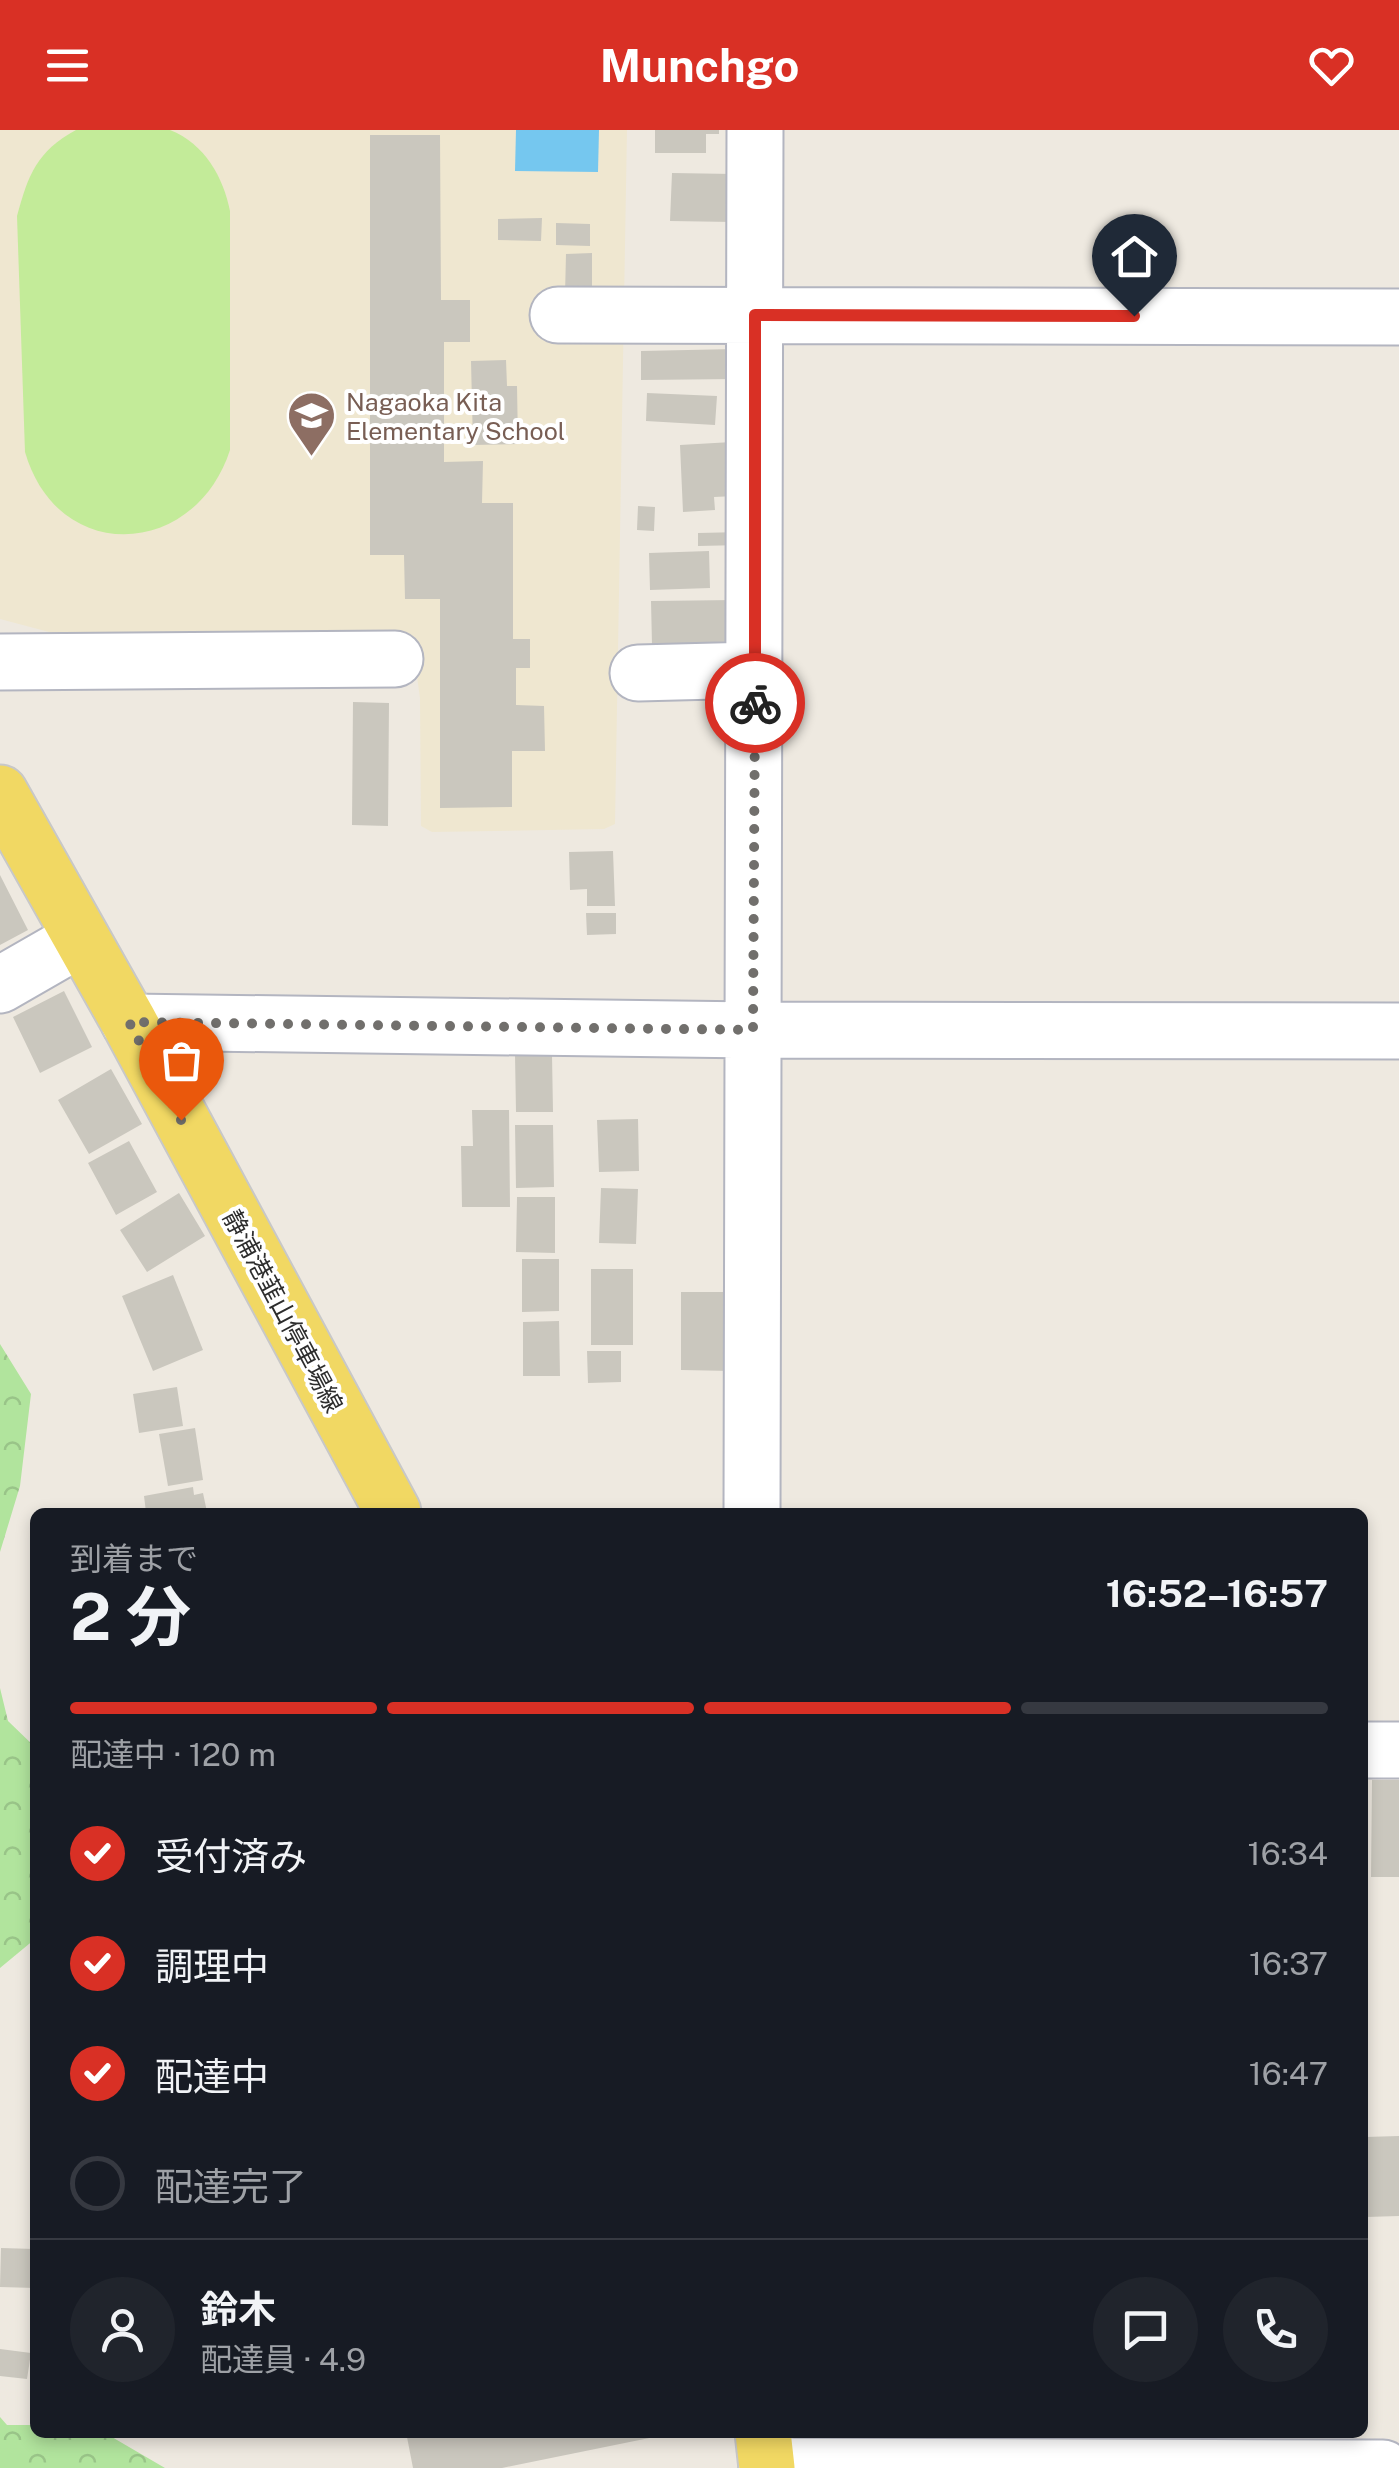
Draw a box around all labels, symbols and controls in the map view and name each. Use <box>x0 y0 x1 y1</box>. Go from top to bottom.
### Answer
icon: menu <box>40 38 95 93</box>
icon: heart <box>1304 38 1359 93</box>
text: Munchgo <box>600 39 799 92</box>
pin <box>1092 214 1177 317</box>
icon: home <box>1107 229 1162 284</box>
place label: Nagaoka Kita Elementary School <box>346 387 565 446</box>
school or university icon: Nagaoka Kita Elementary School <box>285 390 337 458</box>
courier <box>705 653 805 753</box>
icon: bike <box>728 676 783 731</box>
pin <box>139 1018 224 1121</box>
icon: bag <box>154 1033 209 1088</box>
street label: 静浦港韮山停車場線 <box>217 1205 349 1417</box>
text: 到着まで <box>70 1540 198 1577</box>
text: 16:52–16:57 <box>1106 1571 1328 1616</box>
text: 2 分 <box>70 1578 191 1655</box>
text: 配達中 · 120 m <box>70 1736 276 1773</box>
icon: check <box>70 1826 125 1881</box>
text: 受付済み <box>155 1834 307 1879</box>
text: 16:34 <box>1248 1835 1328 1872</box>
icon: check <box>70 1936 125 1991</box>
text: 調理中 <box>155 1944 269 1989</box>
text: 16:37 <box>1249 1945 1328 1982</box>
icon: check <box>70 2046 125 2101</box>
text: 配達中 <box>155 2054 269 2099</box>
text: 16:47 <box>1249 2055 1328 2092</box>
text: 配達完了 <box>155 2164 307 2209</box>
button: person <box>70 2277 175 2382</box>
button: chat <box>1093 2277 1198 2382</box>
button: phone <box>1223 2277 1328 2382</box>
text: 鈴木 <box>200 2287 276 2332</box>
text: 配達員 · 4.9 <box>200 2341 366 2378</box>

